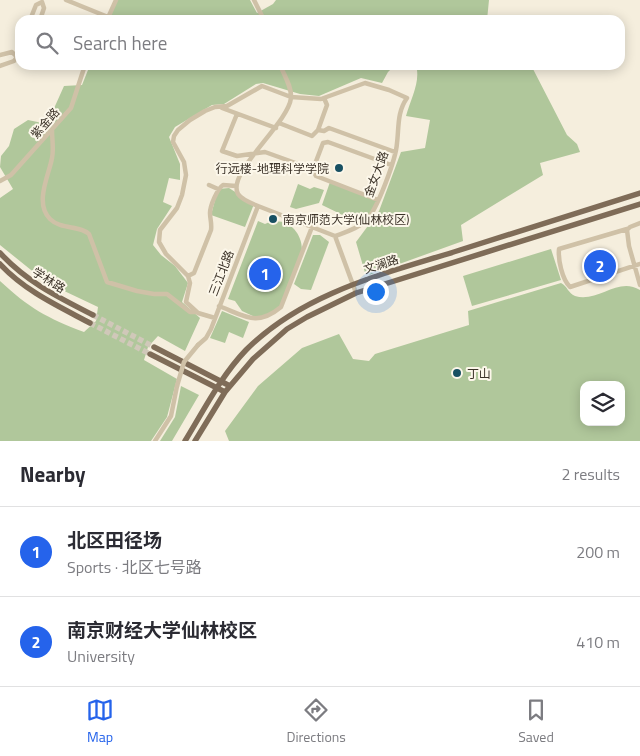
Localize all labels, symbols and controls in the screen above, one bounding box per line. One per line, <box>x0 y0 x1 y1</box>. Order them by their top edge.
search box <box>15 15 625 70</box>
text: Search here <box>73 28 167 57</box>
icon: search <box>33 29 61 57</box>
street label: 紫金路 <box>26 103 64 143</box>
street label: 金女大路 <box>359 148 393 200</box>
place label: 行远楼-地理科学学院 <box>216 159 329 178</box>
marker: 行远楼-地理科学学院 <box>333 162 345 174</box>
place label: 南京师范大学(仙林校区) <box>283 210 409 229</box>
marker: 南京师范大学(仙林校区) <box>267 213 279 225</box>
street label: 三江北路 <box>204 247 238 299</box>
pin: 2 <box>584 247 616 285</box>
street label: 文澜路 <box>361 249 401 279</box>
pin: 1 <box>249 255 281 293</box>
street label: 学林路 <box>29 262 69 298</box>
your location <box>363 279 389 305</box>
place label: 丁山 <box>467 364 491 383</box>
marker: 丁山 <box>451 367 463 379</box>
map controls <box>580 381 625 426</box>
button: layers <box>580 381 625 426</box>
text: Nearby <box>20 458 85 490</box>
text: 2 results <box>561 462 620 486</box>
text: 北区田径场 <box>67 525 162 554</box>
text: 1 <box>32 540 40 564</box>
text: 200 m <box>576 540 620 564</box>
text: Sports · 北区七号路 <box>67 555 202 579</box>
text: 南京财经大学仙林校区 <box>67 615 257 644</box>
text: 2 <box>32 630 40 654</box>
text: 410 m <box>576 630 620 654</box>
text: University <box>67 644 135 668</box>
tab: Map <box>86 696 114 747</box>
tab: Directions <box>286 696 346 747</box>
tab: Saved <box>518 696 554 747</box>

